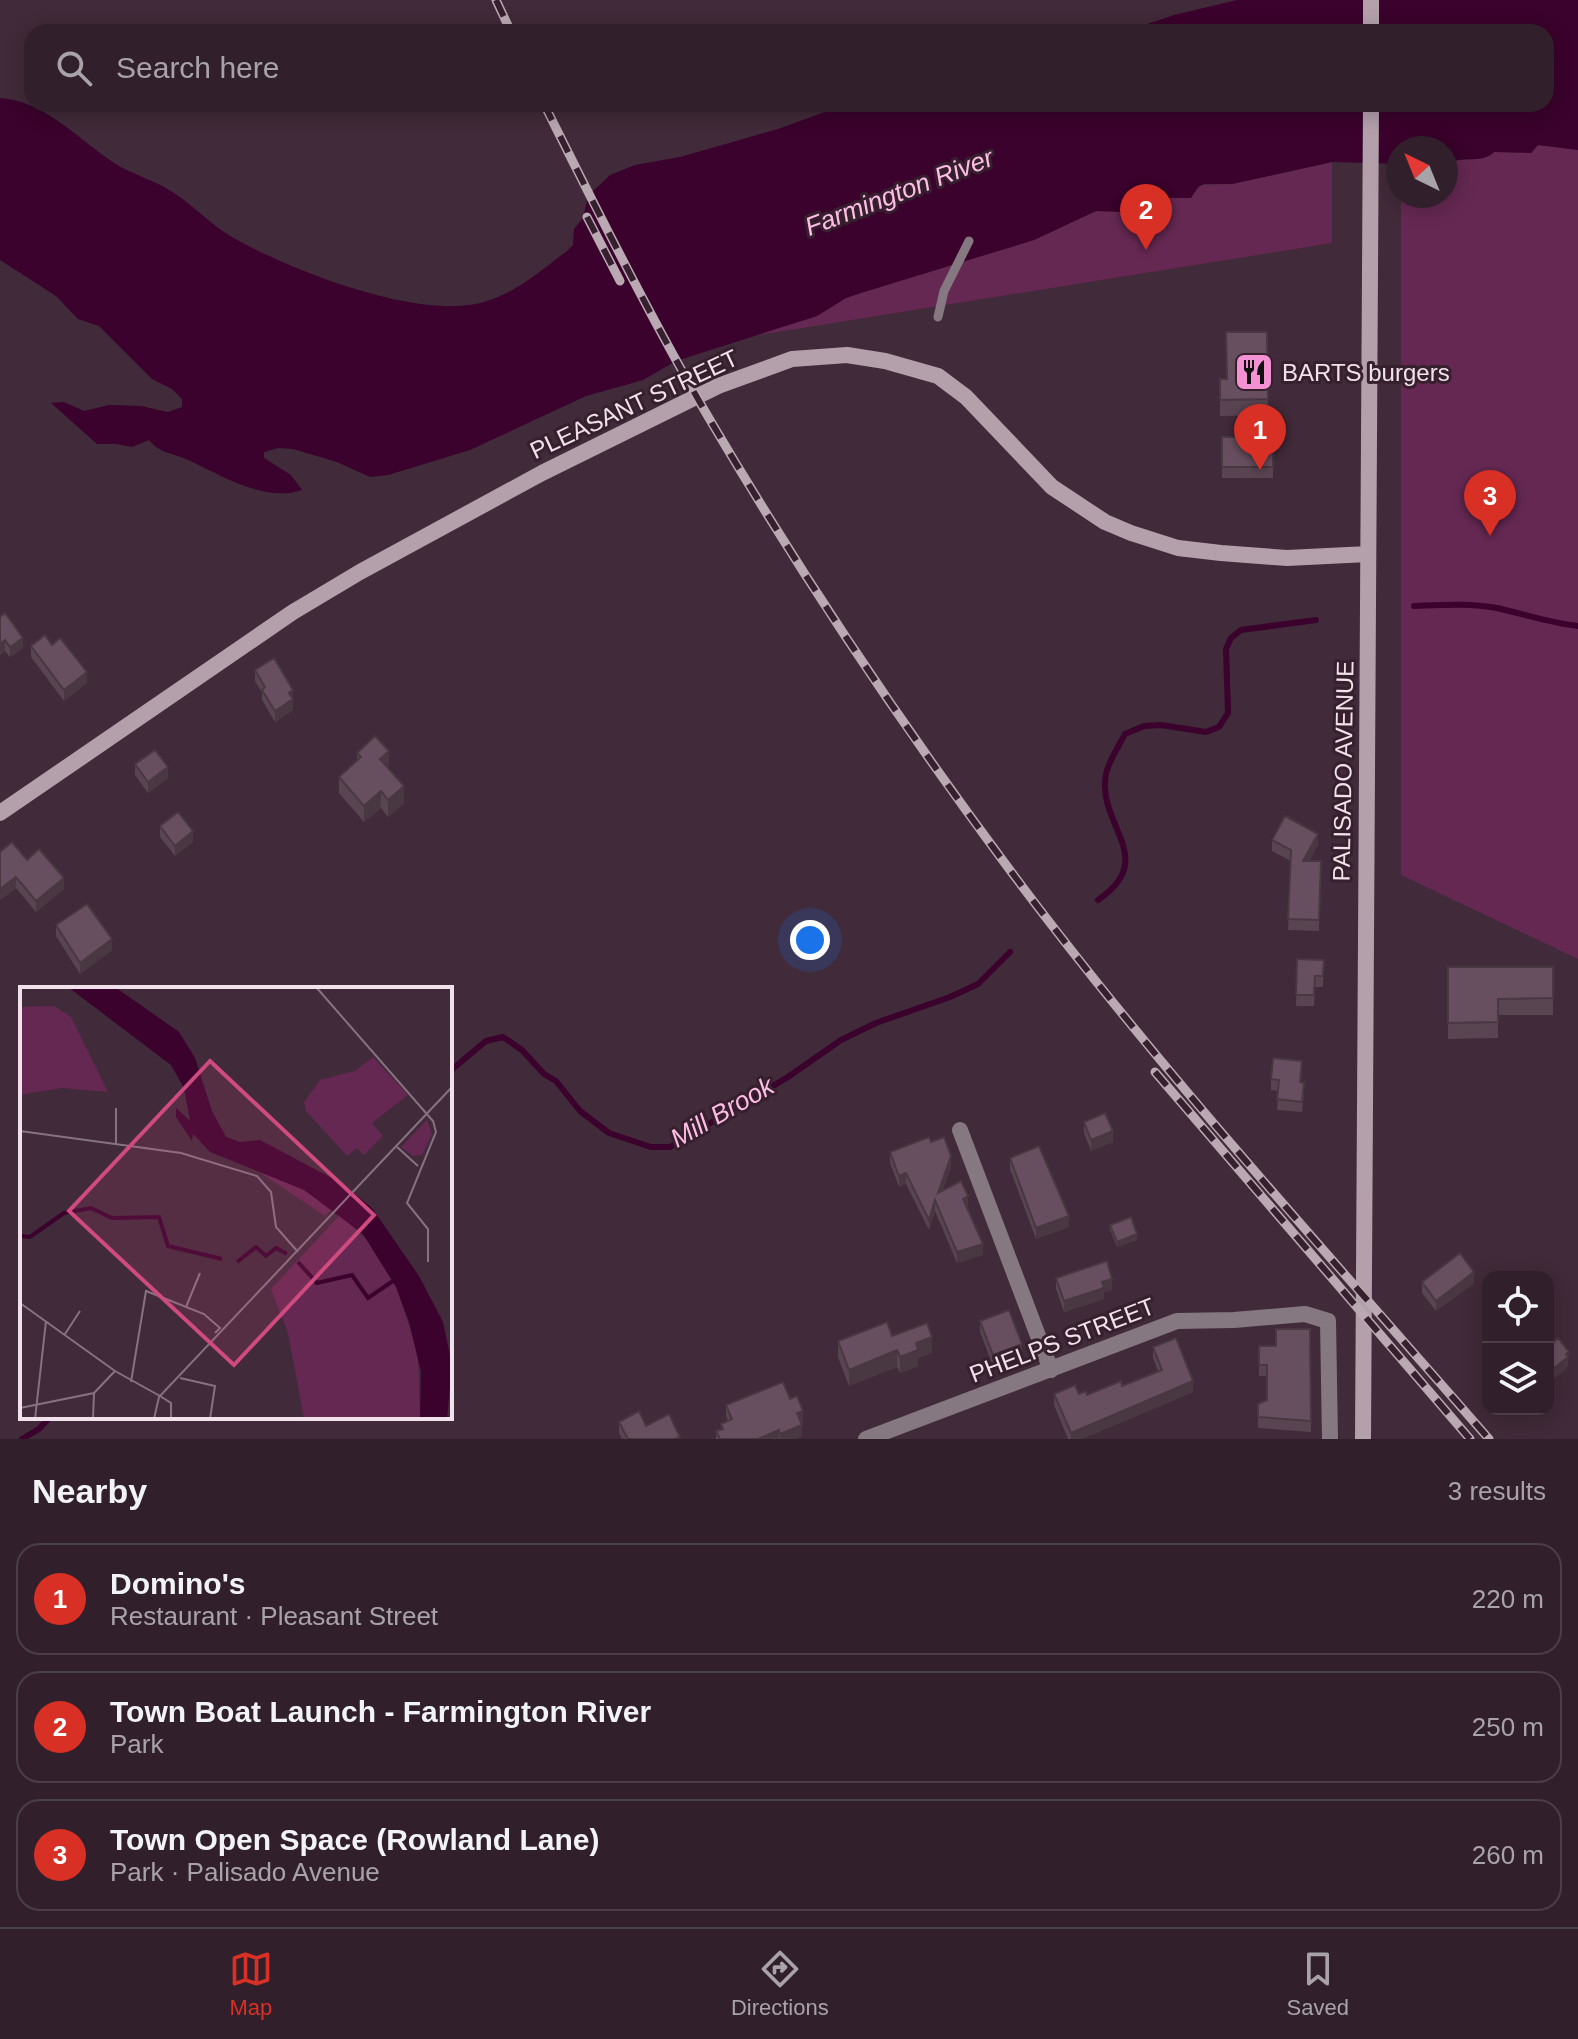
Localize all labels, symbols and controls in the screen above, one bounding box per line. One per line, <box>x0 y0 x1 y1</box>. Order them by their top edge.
search box <box>24 24 1554 112</box>
icon: search <box>52 46 96 90</box>
text: Search here <box>116 51 279 84</box>
north arrow <box>1386 136 1458 208</box>
water label: Farmington River <box>801 142 999 242</box>
pin: 2 <box>1120 184 1172 250</box>
street label: PLEASANT STREET <box>526 344 743 464</box>
restaurant icon: BARTS burgers <box>1233 351 1275 393</box>
place label: BARTS burgers <box>1282 359 1450 386</box>
pin: 1 <box>1234 404 1286 470</box>
pin: 3 <box>1464 470 1516 536</box>
street label: PALISADO AVENUE <box>1328 661 1358 881</box>
your location <box>790 920 830 960</box>
inset map <box>20 987 452 1419</box>
water label: Mill Brook <box>665 1069 781 1154</box>
map controls <box>1482 1271 1554 1415</box>
button: locate <box>1482 1271 1554 1343</box>
street label: PHELPS STREET <box>966 1292 1159 1388</box>
button: layers <box>1482 1343 1554 1415</box>
text: Nearby <box>32 1472 147 1510</box>
text: 3 results <box>1448 1476 1546 1506</box>
text: Domino's <box>110 1567 245 1600</box>
text: 1 <box>53 1584 67 1614</box>
text: 220 m <box>1472 1584 1544 1614</box>
text: Restaurant · Pleasant Street <box>110 1601 438 1631</box>
text: Town Boat Launch - Farmington River <box>110 1695 651 1728</box>
text: 2 <box>53 1712 67 1742</box>
text: 250 m <box>1472 1712 1544 1742</box>
text: Park <box>110 1729 163 1759</box>
text: Town Open Space (Rowland Lane) <box>110 1823 599 1856</box>
text: 3 <box>53 1840 67 1870</box>
text: 260 m <box>1472 1840 1544 1870</box>
text: Park · Palisado Avenue <box>110 1857 380 1887</box>
tab: Map <box>229 1947 273 2021</box>
tab: Directions <box>731 1947 829 2021</box>
tab: Saved <box>1287 1947 1349 2021</box>

